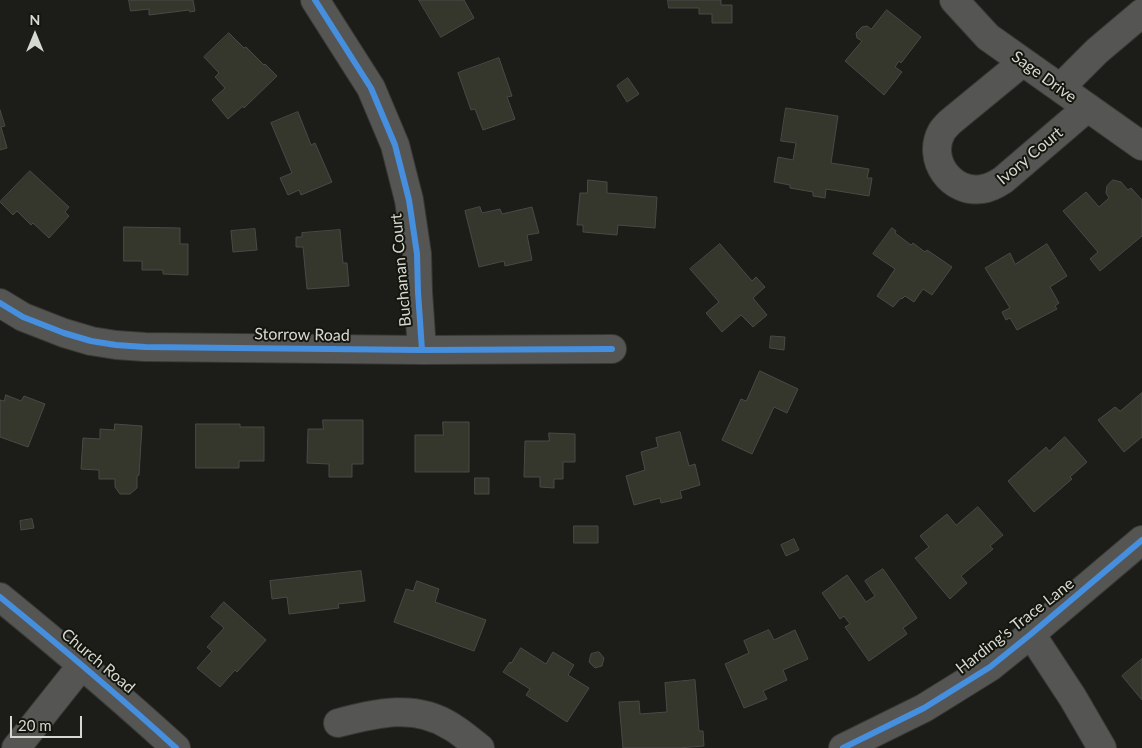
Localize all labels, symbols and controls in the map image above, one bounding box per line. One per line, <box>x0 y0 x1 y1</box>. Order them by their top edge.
north arrow <box>10 10 60 60</box>
text: N <box>30 11 40 28</box>
street label: Sage Drive <box>1008 47 1080 107</box>
street label: Ivory Court <box>993 123 1067 189</box>
street label: Buchanan Court <box>386 213 416 327</box>
street label: Storrow Road <box>254 325 350 345</box>
street label: Harding's Trace Lane <box>952 574 1078 678</box>
street label: Church Road <box>57 625 139 697</box>
scale bar <box>12 706 85 738</box>
text: 20 m <box>18 716 52 734</box>

